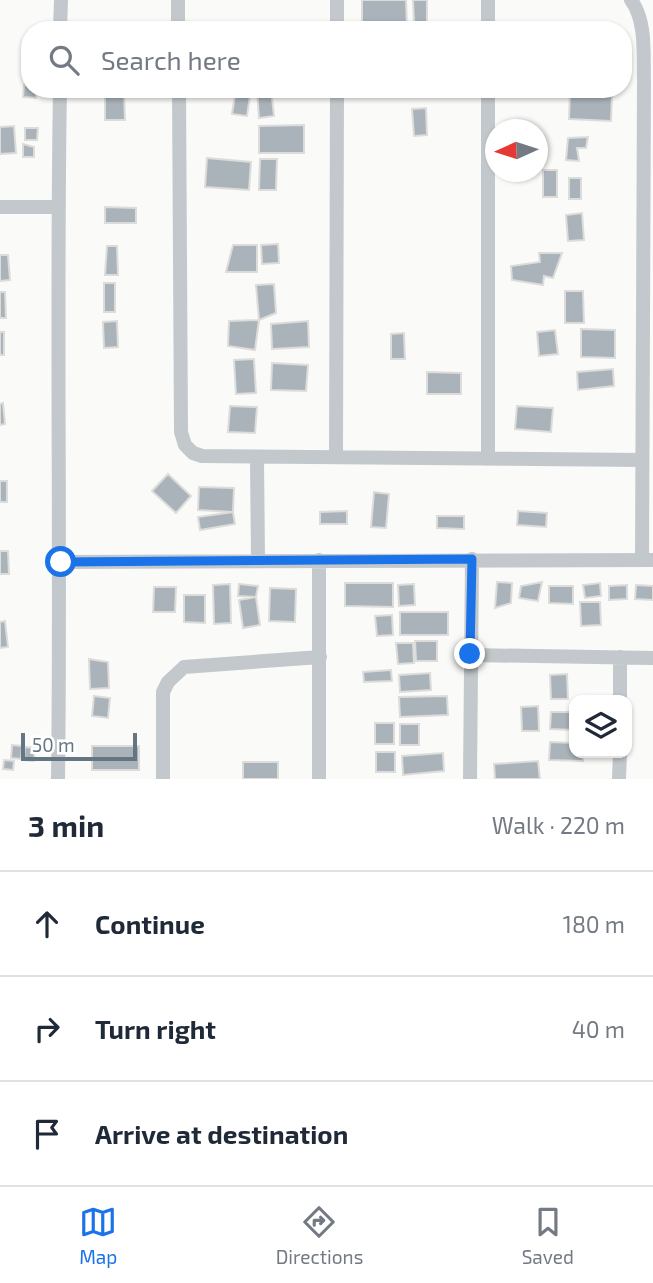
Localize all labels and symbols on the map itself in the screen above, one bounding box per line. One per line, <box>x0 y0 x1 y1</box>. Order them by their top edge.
north arrow <box>485 119 548 182</box>
route start <box>45 546 76 577</box>
route end <box>454 638 485 669</box>
scale bar <box>21 730 136 762</box>

